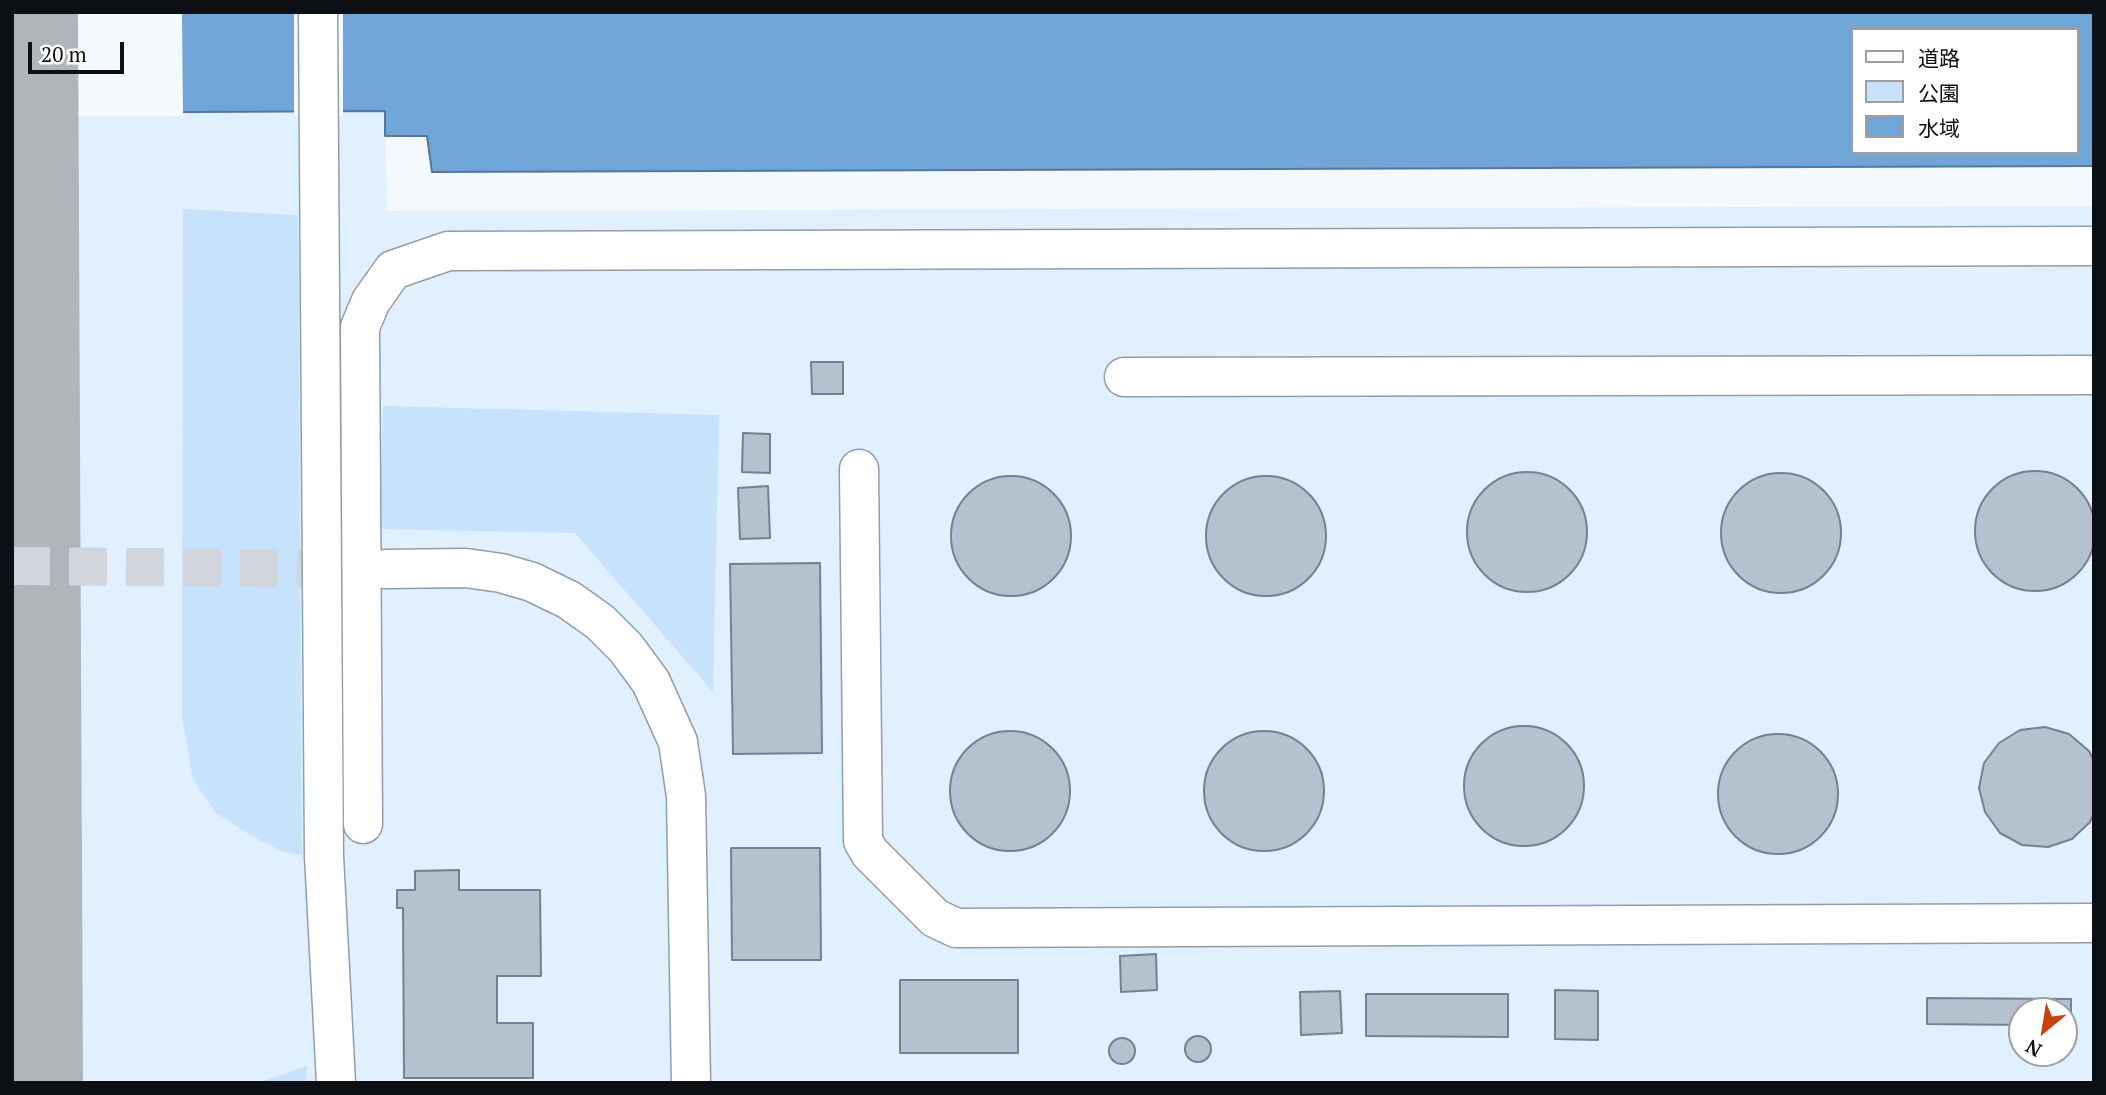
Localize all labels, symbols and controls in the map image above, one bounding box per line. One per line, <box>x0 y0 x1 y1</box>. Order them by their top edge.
scale bar <box>32 28 128 72</box>
legend <box>1850 28 2078 154</box>
text: 20 m <box>41 40 87 68</box>
text: 道路 <box>1918 44 1960 72</box>
text: 公園 <box>1918 79 1960 107</box>
text: 水域 <box>1918 114 1960 142</box>
north arrow <box>2008 997 2078 1067</box>
text: N <box>2021 1034 2046 1063</box>

